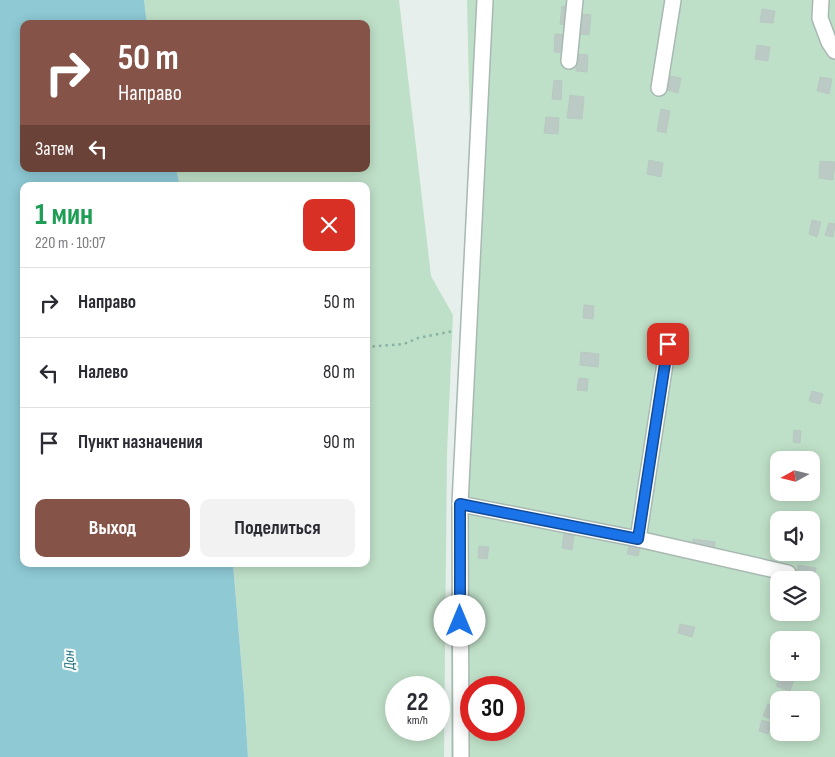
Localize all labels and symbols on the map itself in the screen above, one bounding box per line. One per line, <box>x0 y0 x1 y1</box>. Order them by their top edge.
pin <box>647 323 689 365</box>
north arrow <box>770 451 820 501</box>
position arrow <box>433 594 485 646</box>
water label: Дон <box>60 649 79 671</box>
speed limit sign: 30 <box>460 676 525 741</box>

